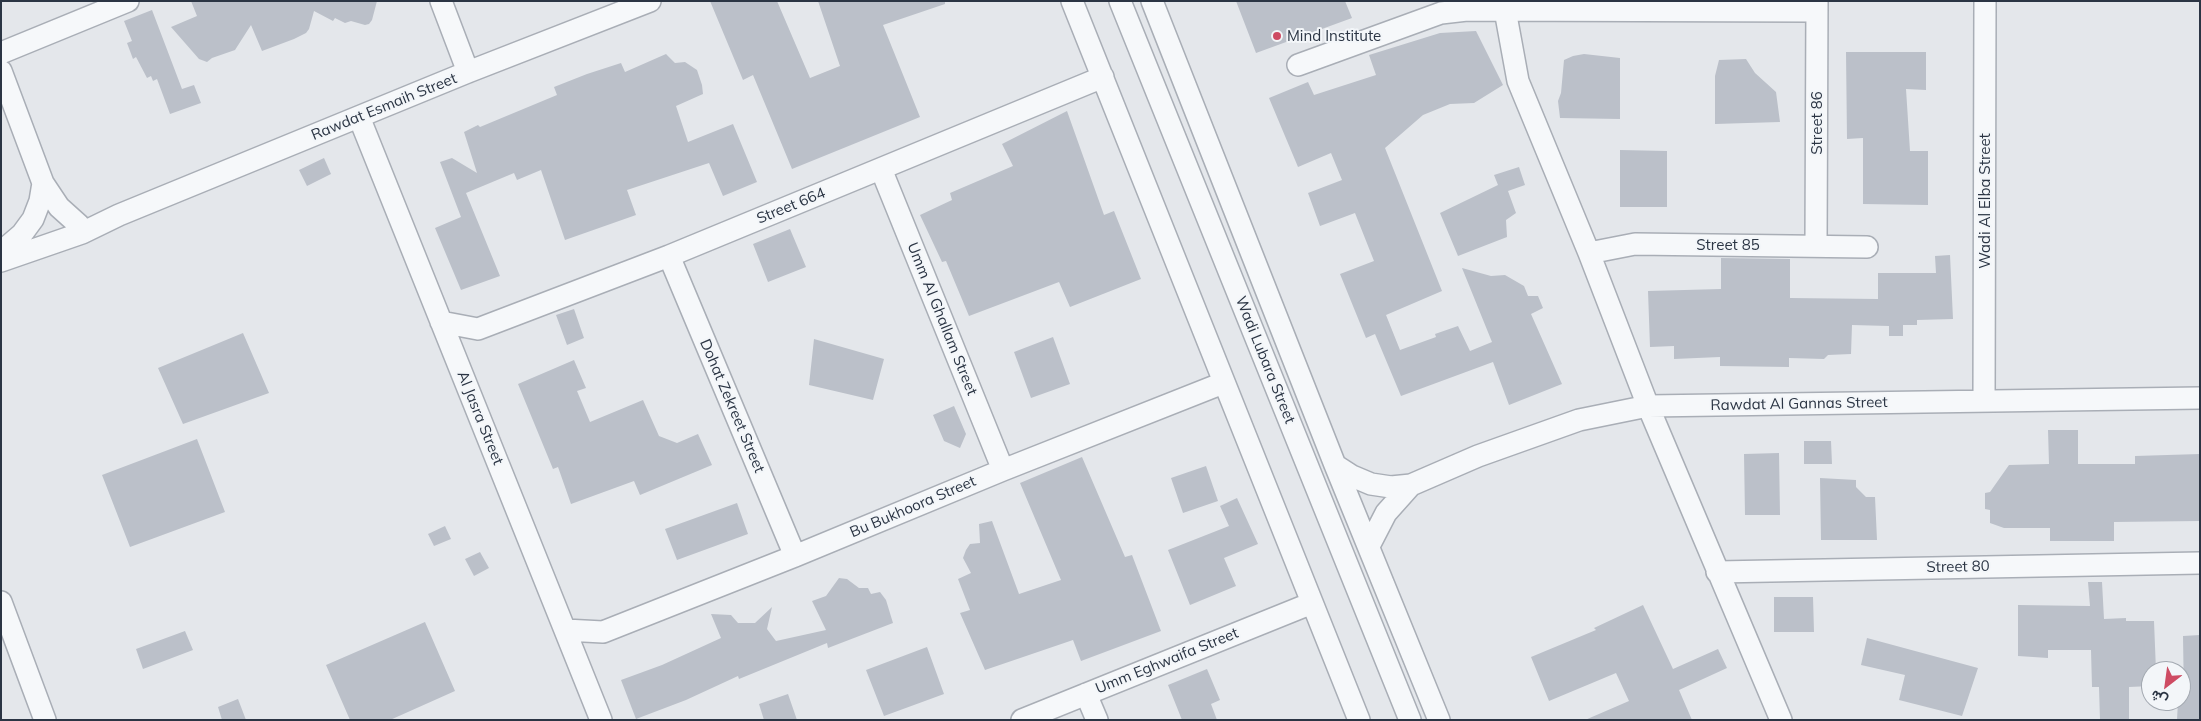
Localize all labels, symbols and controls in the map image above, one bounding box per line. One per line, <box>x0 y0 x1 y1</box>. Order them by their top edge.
place label: Mind Institute <box>1287 27 1381 45</box>
marker: Mind Institute <box>1271 30 1283 42</box>
street label: Rawdat Esmaih Street <box>309 70 459 144</box>
street label: Street 86 <box>1808 91 1826 155</box>
street label: Wadi Al Elba Street <box>1976 133 1994 269</box>
street label: Street 664 <box>754 184 828 228</box>
street label: Street 85 <box>1696 236 1760 254</box>
street label: Umm Al Ghallam Street <box>903 240 981 398</box>
street label: Wadi Lubara Street <box>1231 294 1299 426</box>
street label: Dohat Zekreet Street <box>696 336 768 476</box>
street label: Al Jasra Street <box>453 368 507 468</box>
street label: Rawdat Al Gannas Street <box>1710 393 1888 415</box>
street label: Bu Bukhoora Street <box>847 472 979 542</box>
street label: Street 80 <box>1926 557 1990 577</box>
street label: Umm Eghwaifa Street <box>1093 624 1241 698</box>
north arrow <box>2141 661 2191 711</box>
text: ش <box>2147 686 2171 710</box>

